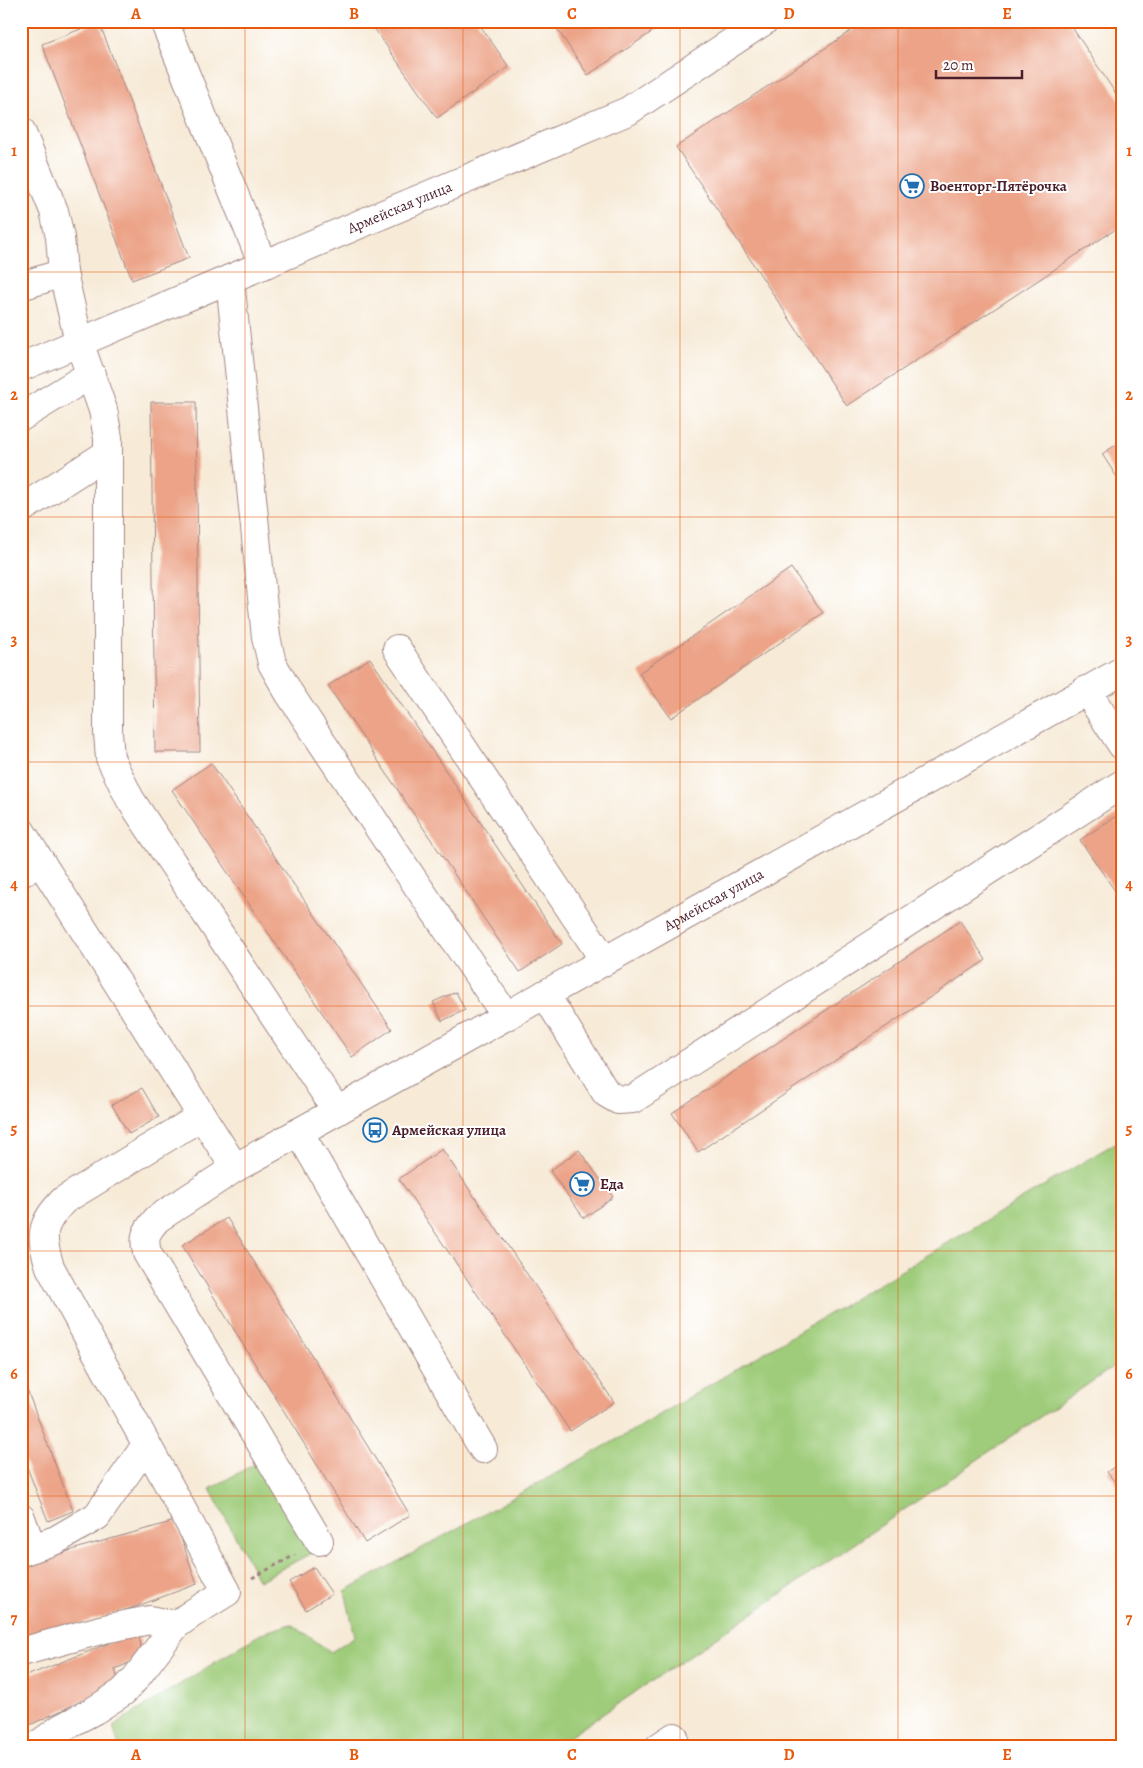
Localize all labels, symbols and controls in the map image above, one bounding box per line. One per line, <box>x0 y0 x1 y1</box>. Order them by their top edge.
text: A <box>130 3 142 25</box>
text: B <box>349 3 359 25</box>
text: C <box>567 3 577 25</box>
text: D <box>783 3 795 25</box>
text: E <box>1002 3 1012 25</box>
scale bar <box>936 48 1022 80</box>
text: 20 m <box>943 55 974 75</box>
text: 1 <box>11 140 17 162</box>
text: 1 <box>1126 140 1132 162</box>
supermarket icon: Военторг-Пятёрочка <box>899 173 925 199</box>
street label: Армейская улица <box>344 176 455 239</box>
place label: Военторг-Пятёрочка <box>930 176 1068 196</box>
text: 2 <box>10 384 18 406</box>
text: 2 <box>1125 384 1133 406</box>
text: 3 <box>11 629 18 651</box>
text: 3 <box>1126 629 1133 651</box>
street label: Армейская улица <box>659 864 767 936</box>
text: 4 <box>10 874 18 896</box>
text: 4 <box>1125 874 1133 896</box>
bus stop icon: Армейская улица <box>362 1117 388 1143</box>
text: 5 <box>11 1118 18 1140</box>
text: 5 <box>1126 1118 1133 1140</box>
place label: Армейская улица <box>391 1120 507 1140</box>
supermarket icon: Еда <box>569 1171 595 1197</box>
place label: Еда <box>600 1174 625 1194</box>
text: 6 <box>10 1363 18 1385</box>
text: 6 <box>1125 1363 1133 1385</box>
text: 7 <box>11 1608 18 1630</box>
text: 7 <box>1126 1608 1133 1630</box>
text: A <box>130 1744 142 1766</box>
text: B <box>349 1744 359 1766</box>
text: C <box>567 1744 577 1766</box>
text: D <box>783 1744 795 1766</box>
text: E <box>1002 1744 1012 1766</box>

